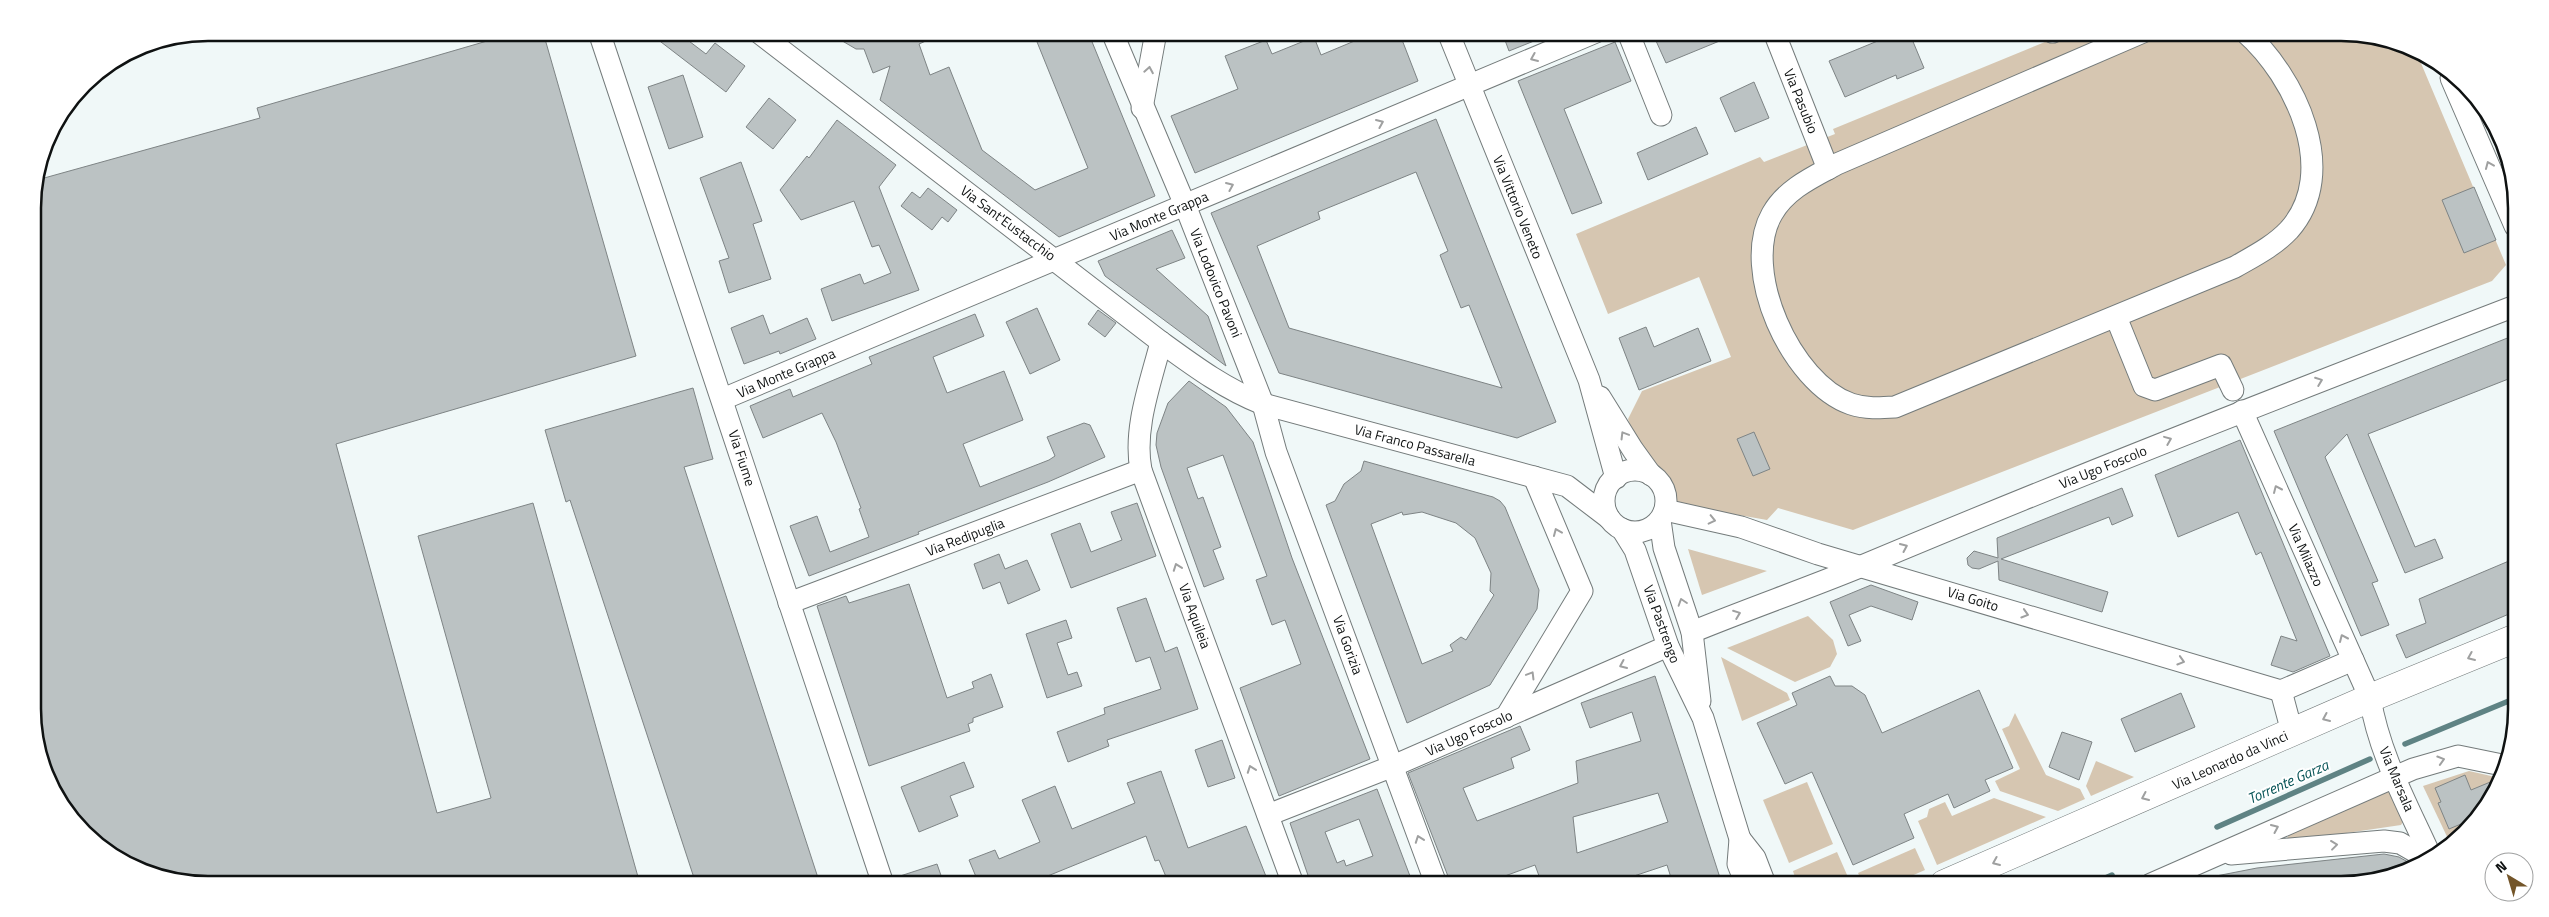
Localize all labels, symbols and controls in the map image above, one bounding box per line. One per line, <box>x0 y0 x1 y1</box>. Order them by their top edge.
one-way arrow <box>1531 52 1539 62</box>
street label: Via Pasubio <box>1779 65 1824 136</box>
one-way arrow <box>1144 66 1154 75</box>
one-way arrow <box>1375 119 1384 130</box>
street label: Via Vittorio Veneto <box>1488 152 1549 262</box>
one-way arrow <box>2484 161 2495 170</box>
street label: Via Sant'Eustacchio <box>956 180 1060 266</box>
one-way arrow <box>1225 182 1234 193</box>
street label: Via Monte Grappa <box>1106 185 1211 246</box>
street label: Via Lodovico Pavoni <box>1185 225 1248 341</box>
street label: Via Monte Grappa <box>733 342 838 403</box>
one-way arrow <box>2315 377 2323 387</box>
street label: Via Franco Passarella <box>1352 418 1478 471</box>
street label: Via Fiume <box>724 427 761 489</box>
one-way arrow <box>1620 432 1630 441</box>
one-way arrow <box>2163 436 2172 447</box>
street label: Via Ugo Foscolo <box>2056 439 2150 494</box>
one-way arrow <box>2273 485 2284 494</box>
street label: Via Redipuglia <box>922 512 1007 561</box>
one-way arrow <box>1708 514 1717 525</box>
street label: Via Milazzo <box>2283 520 2330 589</box>
one-way arrow <box>1552 528 1563 537</box>
one-way arrow <box>1899 543 1908 554</box>
one-way arrow <box>1173 563 1183 572</box>
street label: Via Aquileia <box>1174 580 1217 651</box>
street label: Via Goito <box>1945 581 2001 616</box>
street label: Via Pastrengo <box>1639 582 1686 666</box>
one-way arrow <box>1677 598 1687 607</box>
one-way arrow <box>2021 609 2029 619</box>
one-way arrow <box>1732 610 1741 620</box>
street label: Via Gorizia <box>1328 612 1369 677</box>
one-way arrow <box>2339 634 2350 643</box>
one-way arrow <box>2467 650 2476 661</box>
one-way arrow <box>2176 656 2185 666</box>
one-way arrow <box>1619 659 1628 670</box>
one-way arrow <box>1525 671 1535 680</box>
street label: Via Ugo Foscolo <box>1422 704 1515 761</box>
one-way arrow <box>2322 711 2331 722</box>
street label: Via Leonardo da Vinci <box>2168 725 2291 795</box>
street label: Via Marsala <box>2374 743 2421 815</box>
water label: Torrente Garza <box>2244 753 2333 810</box>
one-way arrow <box>2436 756 2444 766</box>
one-way arrow <box>1247 765 1257 774</box>
one-way arrow <box>2141 791 2150 802</box>
one-way arrow <box>2270 824 2279 835</box>
one-way arrow <box>1415 835 1425 843</box>
one-way arrow <box>2330 840 2338 851</box>
north arrow <box>2484 852 2534 902</box>
one-way arrow <box>1992 855 2001 866</box>
text: N <box>2490 855 2511 878</box>

